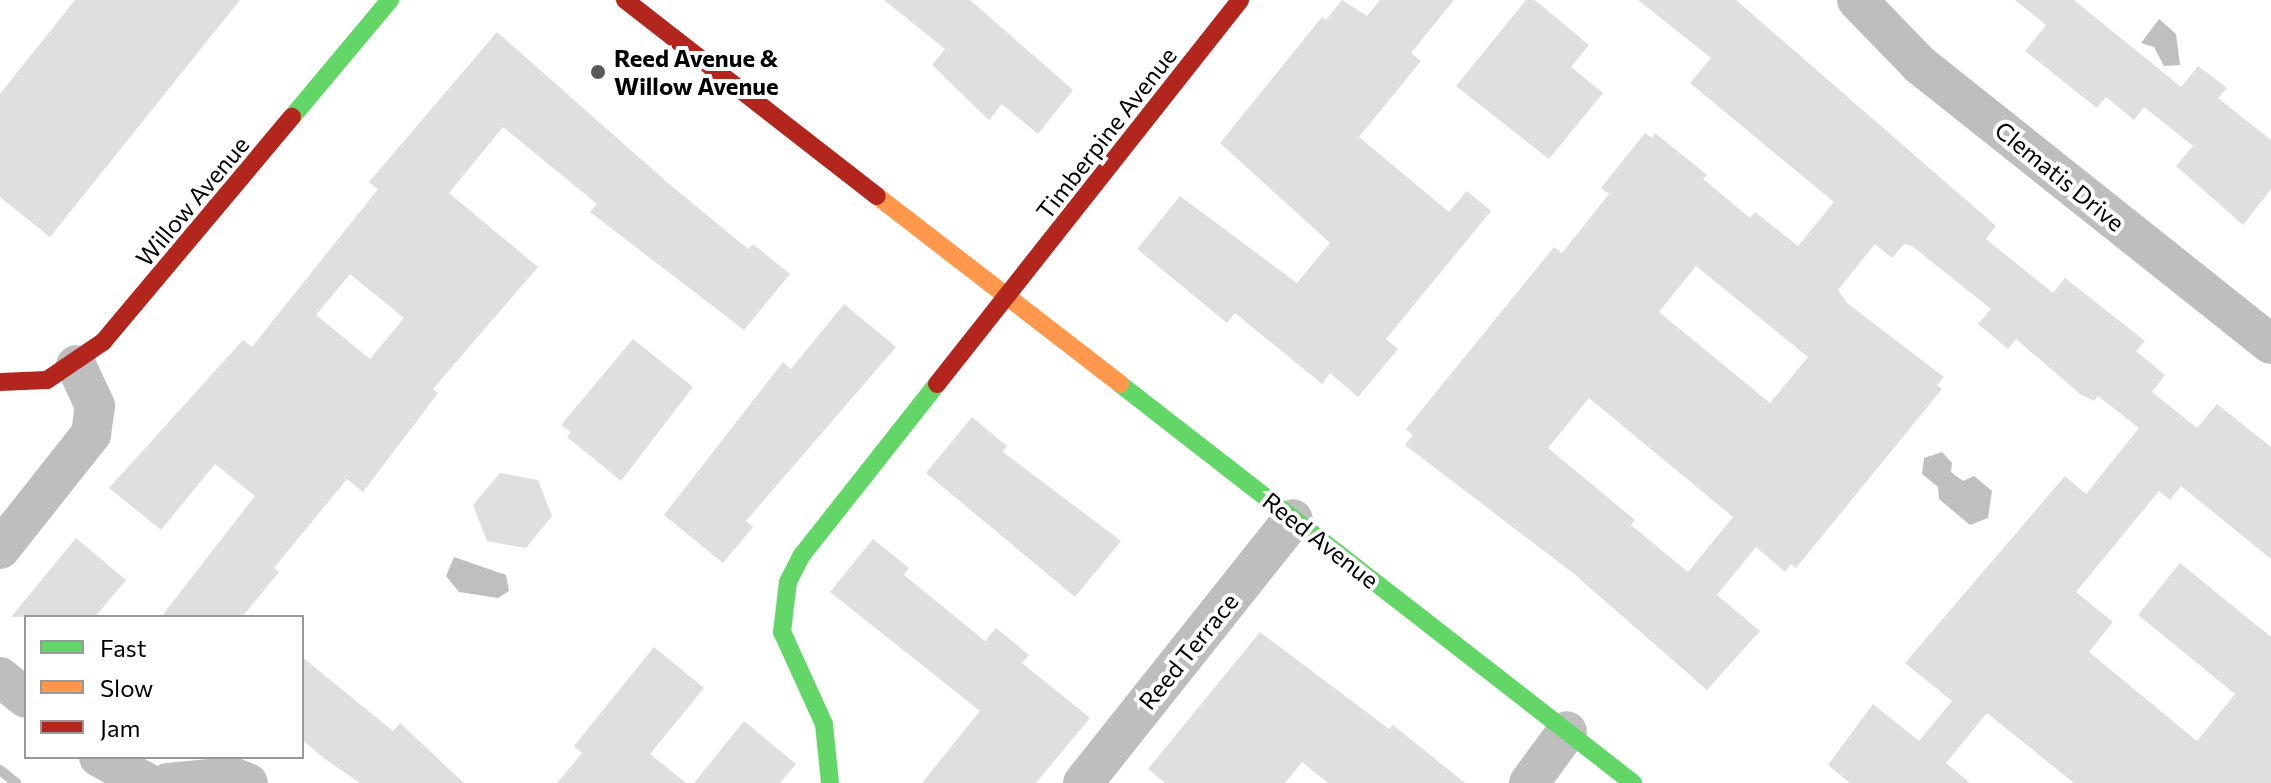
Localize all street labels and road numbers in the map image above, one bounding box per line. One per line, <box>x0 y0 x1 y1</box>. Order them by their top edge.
street label: Timberpine Avenue <box>1030 41 1182 225</box>
street label: Clematis Drive <box>1989 115 2131 237</box>
street label: Willow Avenue <box>129 130 255 272</box>
street label: Reed Avenue <box>1257 486 1385 594</box>
street label: Reed Terrace <box>1132 587 1244 715</box>

